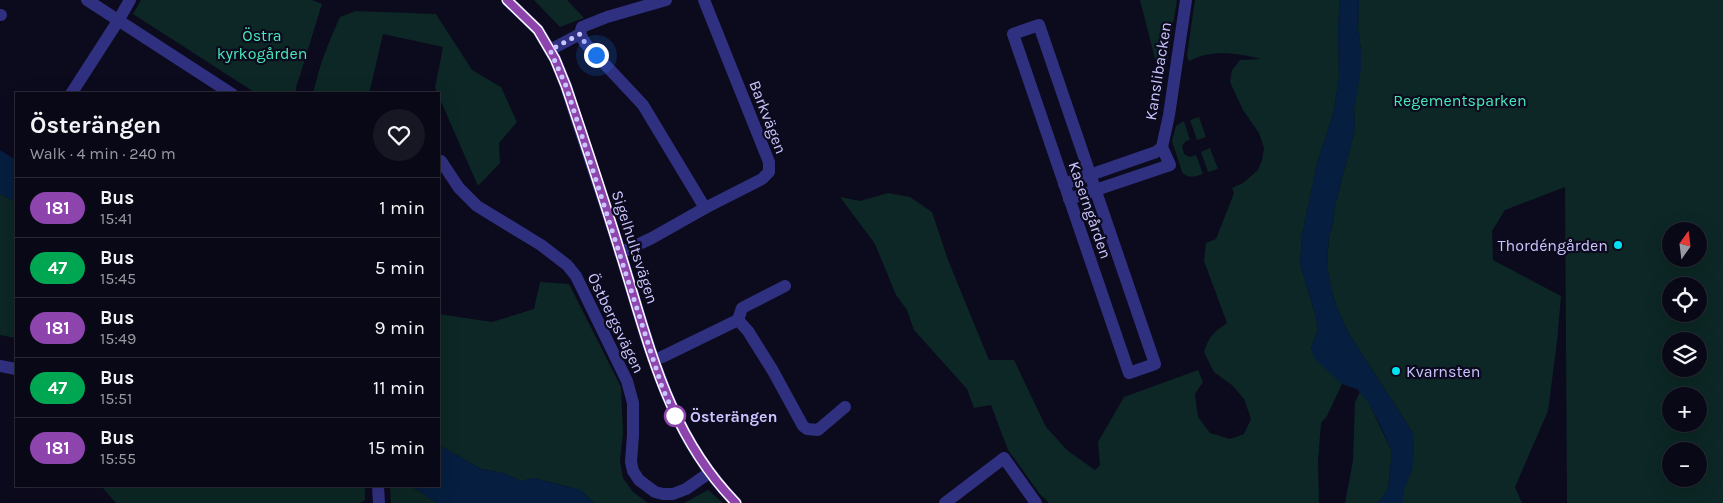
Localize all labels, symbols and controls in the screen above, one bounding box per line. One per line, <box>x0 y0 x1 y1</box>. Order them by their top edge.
street label: Kanslibacken <box>1141 20 1175 122</box>
park label: Östra kyrkogården <box>217 26 307 63</box>
your location <box>584 43 609 68</box>
street label: Barkvägen <box>745 78 791 156</box>
park label: Regementsparken <box>1393 91 1527 110</box>
button: heart <box>373 109 425 161</box>
text: Österängen <box>30 111 161 139</box>
text: Walk · 4 min · 240 m <box>30 144 176 163</box>
street label: Kaserngården <box>1064 159 1116 261</box>
text: Bus <box>100 187 134 209</box>
street label: Sigelhultsvägen <box>608 188 662 306</box>
text: 181 <box>45 197 70 219</box>
text: 1 min <box>379 197 425 219</box>
text: 15:41 <box>100 209 132 228</box>
north arrow <box>1662 222 1708 268</box>
map controls <box>1662 222 1707 487</box>
place label: Thordéngården <box>1497 236 1608 255</box>
marker: Thordéngården <box>1612 239 1624 251</box>
text: Bus <box>100 247 134 269</box>
text: 47 <box>48 257 67 279</box>
text: 5 min <box>375 257 425 279</box>
text: 15:45 <box>100 269 136 288</box>
street label: Östbergsvägen <box>584 270 648 376</box>
button: locate <box>1662 277 1707 322</box>
text: Bus <box>100 307 134 329</box>
text: 181 <box>45 317 70 339</box>
text: 9 min <box>375 317 425 339</box>
text: 15:49 <box>100 329 136 348</box>
button: layers <box>1662 332 1707 377</box>
place label: Kvarnsten <box>1406 362 1480 381</box>
marker: Kvarnsten <box>1390 365 1402 377</box>
text: Bus <box>100 367 134 389</box>
text: 47 <box>48 377 67 399</box>
text: 11 min <box>373 377 425 399</box>
button: + <box>1662 387 1707 432</box>
text: 15:51 <box>100 389 132 408</box>
marker: Österängen <box>664 405 686 427</box>
place label: Österängen <box>690 407 778 426</box>
text: Bus <box>100 427 134 449</box>
text: 181 <box>45 437 70 459</box>
text: 15 min <box>369 437 425 459</box>
button: − <box>1662 442 1707 487</box>
text: 15:55 <box>100 449 136 468</box>

